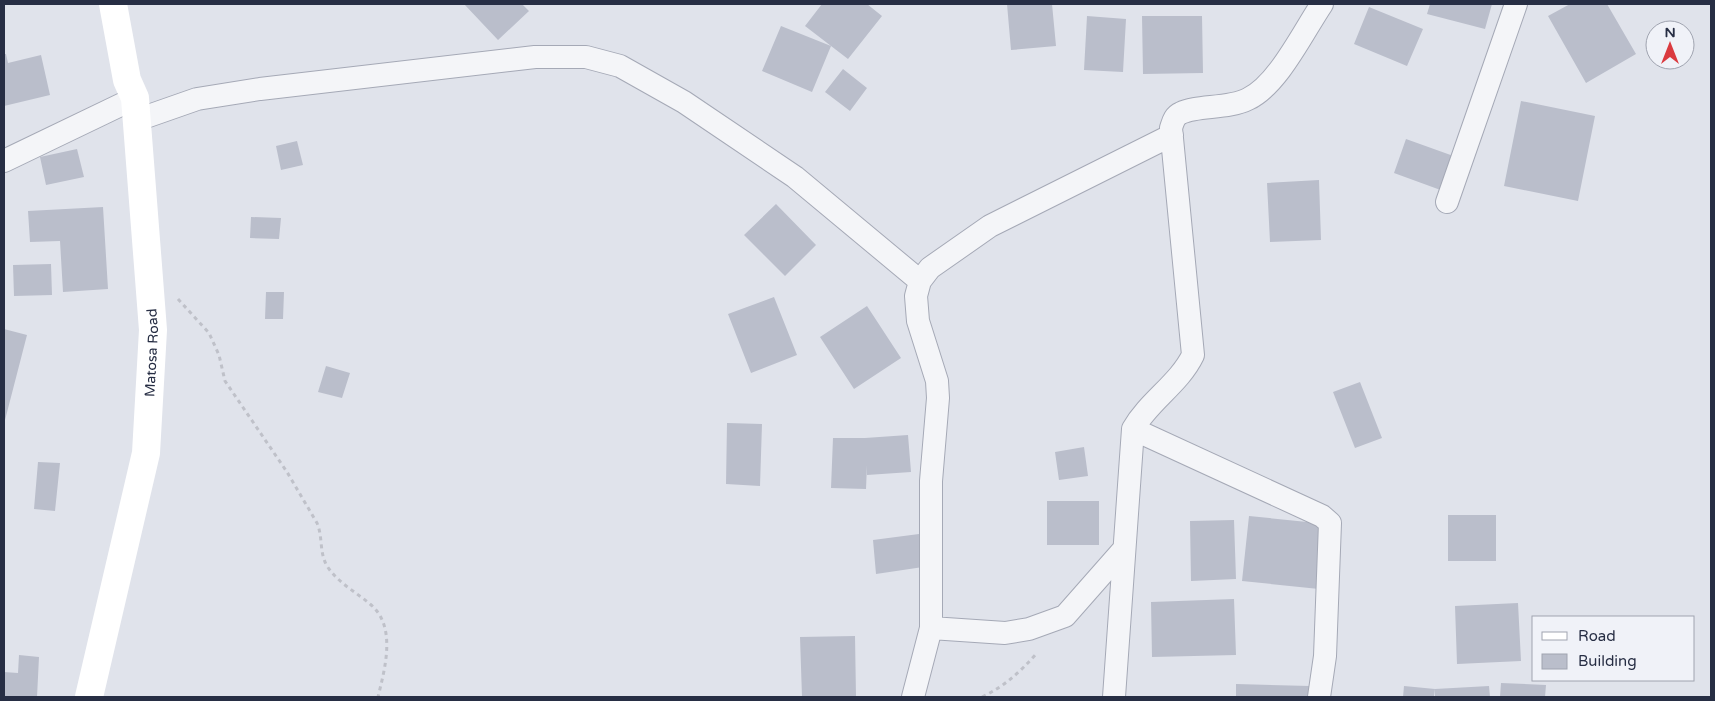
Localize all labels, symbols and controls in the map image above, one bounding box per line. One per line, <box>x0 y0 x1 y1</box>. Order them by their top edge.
north arrow <box>1645 20 1695 70</box>
text: N <box>1664 24 1676 41</box>
street label: Matosa Road <box>141 308 162 397</box>
legend <box>1532 616 1695 681</box>
text: Road <box>1578 627 1616 645</box>
text: Building <box>1578 652 1637 670</box>

